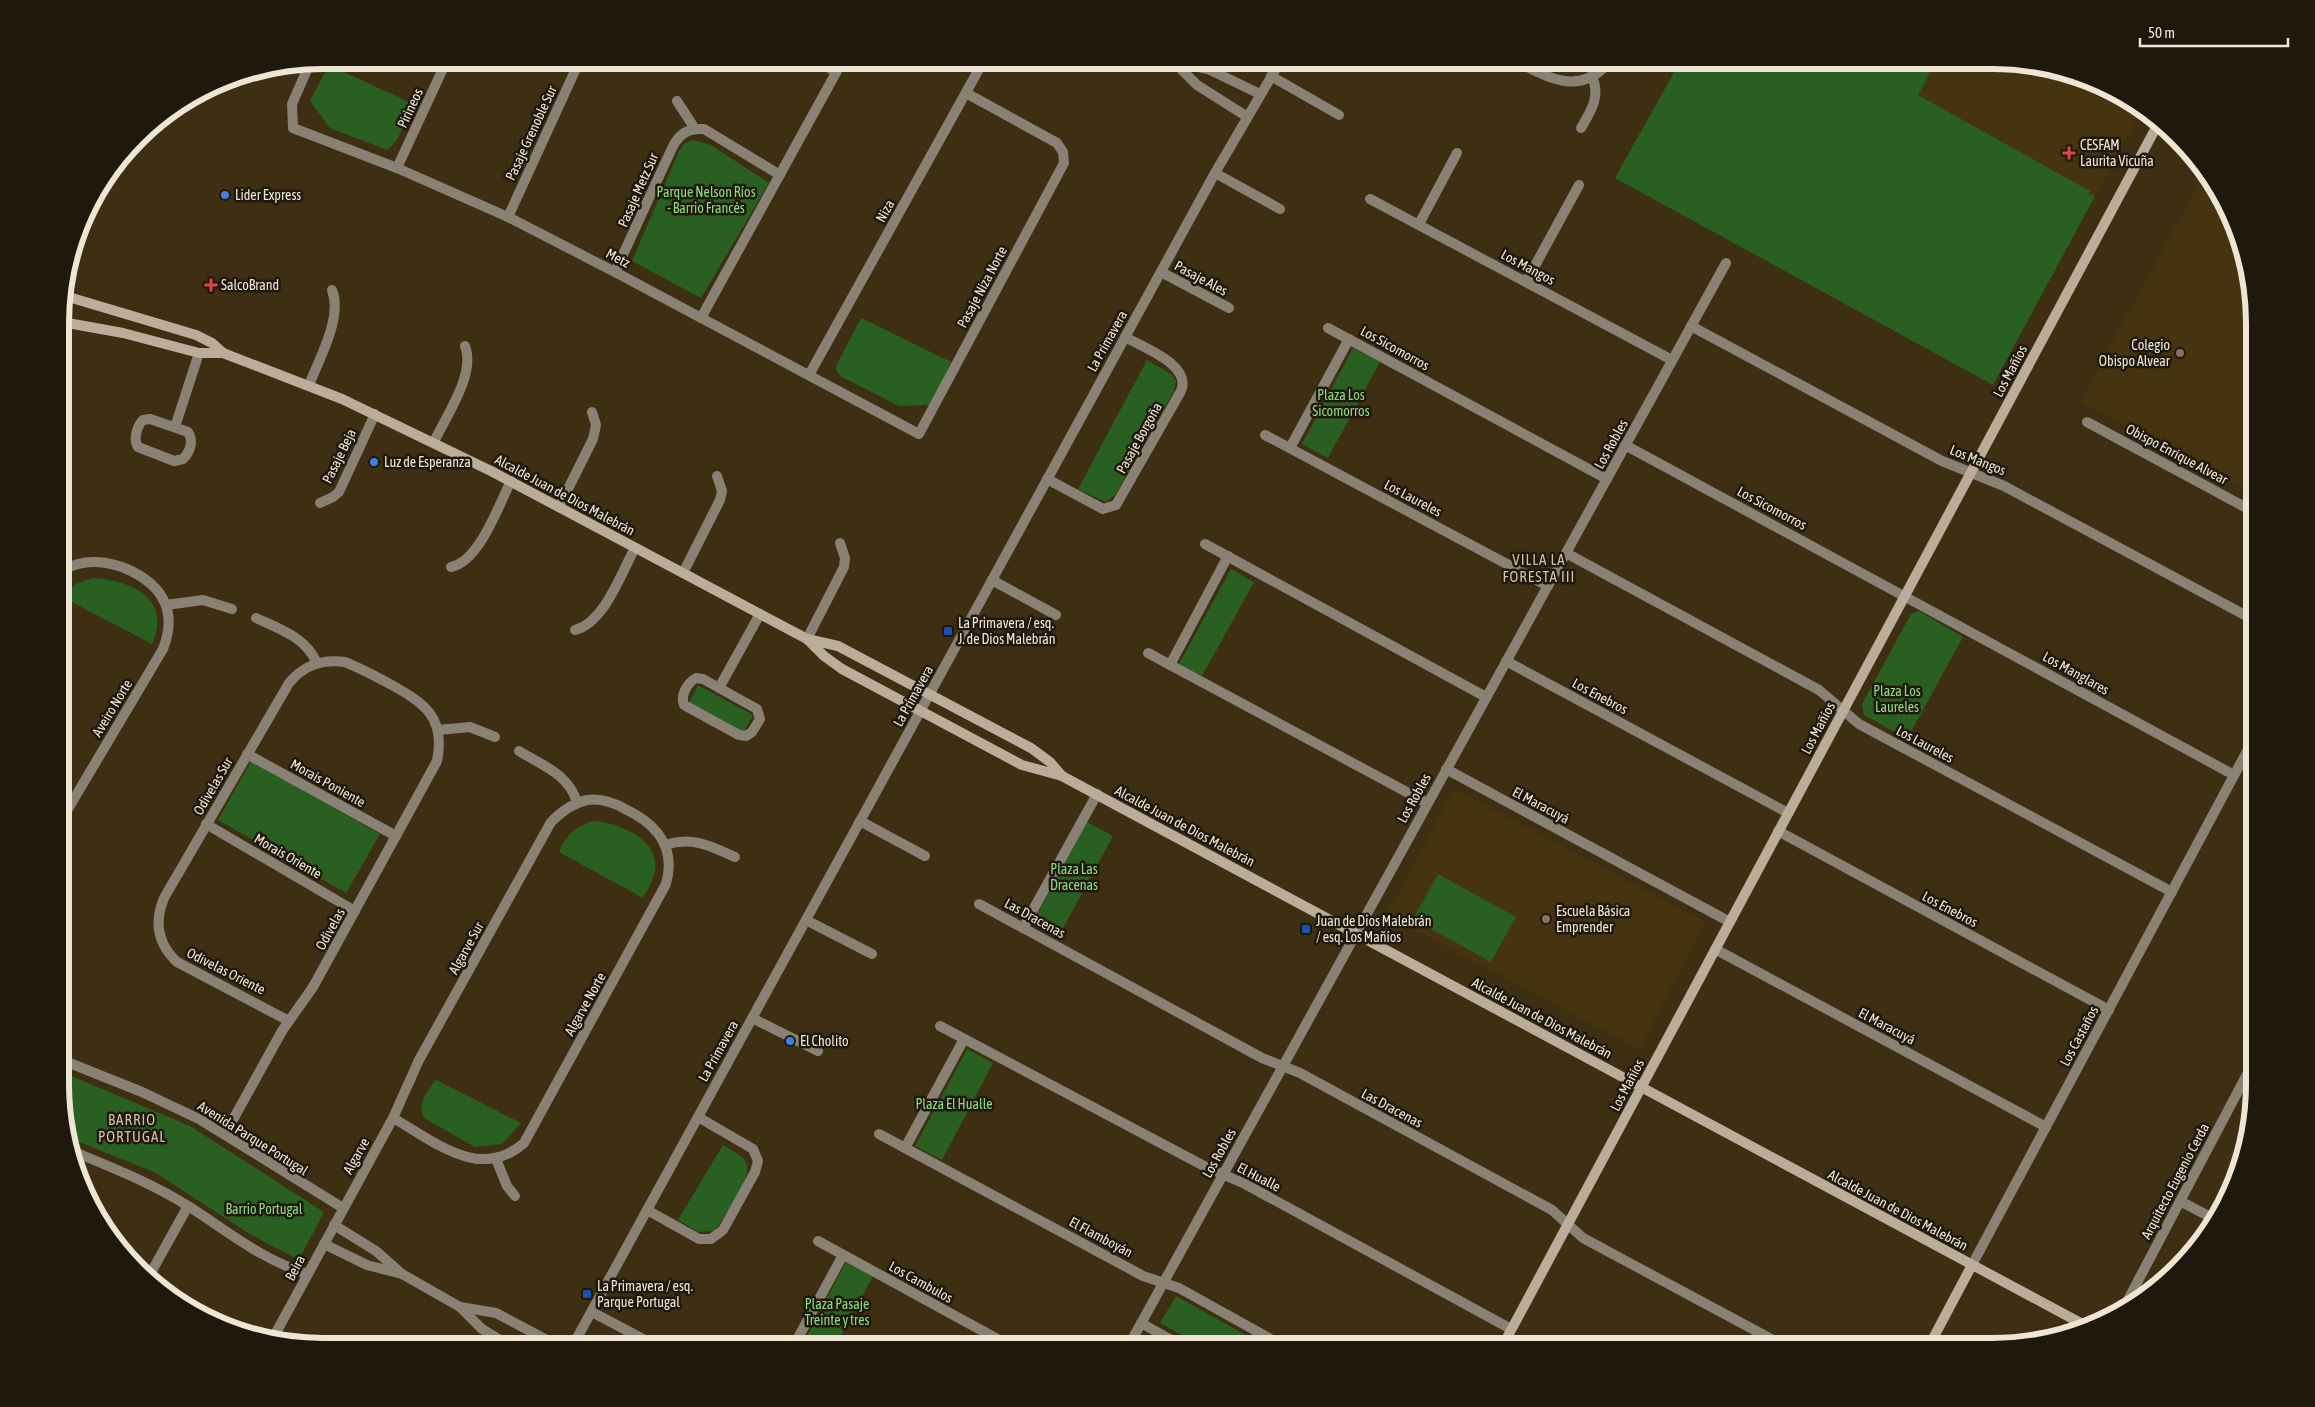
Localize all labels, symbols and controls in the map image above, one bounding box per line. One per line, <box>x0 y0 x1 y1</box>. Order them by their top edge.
scale bar <box>2140 15 2288 47</box>
text: 50 m <box>2148 24 2175 41</box>
street label: Pasaje Grenoble Sur <box>502 82 560 183</box>
street label: Pirineos <box>394 86 426 130</box>
place label: CESFAM Laurita Vicuña <box>2080 137 2154 169</box>
marker: CESFAM Laurita Vicuña <box>2062 146 2076 160</box>
street label: Pasaje Metz Sur <box>615 150 662 230</box>
park label: Parque Nelson Ríos - Barrio Francés <box>656 184 756 216</box>
place label: Lider Express <box>235 187 301 203</box>
marker: Lider Express <box>219 189 231 201</box>
street label: Niza <box>872 197 898 225</box>
street label: Pasaje Niza Norte <box>954 243 1010 331</box>
street label: Metz <box>603 245 633 271</box>
street label: Los Mangos <box>1498 246 1558 288</box>
street label: Pasaje Ales <box>1172 257 1230 299</box>
place label: SalcoBrand <box>221 277 279 293</box>
marker: SalcoBrand <box>205 279 217 291</box>
street label: La Primavera <box>1084 308 1130 374</box>
street label: Los Sicomorros <box>1358 323 1432 373</box>
place label: Colegio Obispo Alvear <box>2099 337 2171 369</box>
street label: Los Mañíos <box>1990 342 2030 400</box>
marker: Colegio Obispo Alvear <box>2174 347 2186 359</box>
park label: Plaza Los Sicomorros <box>1312 387 1370 419</box>
street label: Pasaje Borgoña <box>1113 400 1165 476</box>
street label: Los Robles <box>1591 416 1631 471</box>
street label: Obispo Enrique Alvear <box>2123 420 2231 488</box>
street label: Pasaje Beja <box>319 426 359 486</box>
street label: Los Mangos <box>1948 442 2008 478</box>
street label: Alcalde Juan de Dios Malebrán <box>492 451 638 539</box>
place label: Luz de Esperanza <box>384 454 471 470</box>
marker: Luz de Esperanza <box>368 456 380 468</box>
street label: Los Laureles <box>1381 476 1445 520</box>
street label: Los Sicomorros <box>1735 483 1809 533</box>
district label: VILLA LA FORESTA III <box>1503 551 1575 585</box>
place label: La Primavera / esq. J. de Dios Malebrán <box>958 615 1056 647</box>
marker: La Primavera / esq. J. de Dios Malebrán <box>942 625 954 637</box>
street label: Los Manglares <box>2040 648 2112 698</box>
street label: La Primavera <box>890 663 936 729</box>
street label: Los Enebros <box>1570 675 1630 717</box>
street label: Aveiro Norte <box>89 677 135 739</box>
park label: Plaza Los Laureles <box>1873 683 1921 715</box>
street label: Los Mañíos <box>1798 699 1838 757</box>
street label: Los Laureles <box>1893 722 1957 766</box>
street label: Odivelas Sur <box>190 754 236 818</box>
street label: Morais Poniente <box>288 756 368 810</box>
street label: Los Robles <box>1394 770 1434 825</box>
street label: Alcalde Juan de Dios Malebrán <box>1112 782 1258 870</box>
street label: El Maracuyá <box>1510 783 1572 827</box>
street label: Morais Oriente <box>251 830 325 882</box>
park label: Plaza Las Dracenas <box>1050 861 1098 893</box>
street label: Los Enebros <box>1920 888 1980 930</box>
street label: Las Dracenas <box>1002 895 1068 941</box>
place label: Escuela Básica Emprender <box>1556 903 1630 935</box>
street label: Odivelas <box>312 905 348 953</box>
place label: Juan de Dios Malebrán / esq. Los Mañíos <box>1316 913 1431 945</box>
marker: Escuela Básica Emprender <box>1540 913 1552 925</box>
street label: Algarve Sur <box>445 918 487 977</box>
marker: Juan de Dios Malebrán / esq. Los Mañíos <box>1300 923 1312 935</box>
street label: Odivelas Oriente <box>184 944 268 998</box>
street label: Algarve Norte <box>561 970 609 1038</box>
street label: Alcalde Juan de Dios Malebrán <box>1469 974 1615 1062</box>
street label: Los Castaños <box>2057 1003 2101 1069</box>
street label: El Maracuyá <box>1856 1004 1918 1048</box>
street label: La Primavera <box>695 1018 741 1084</box>
place label: El Cholito <box>800 1033 849 1049</box>
marker: El Cholito <box>784 1035 796 1047</box>
street label: Los Mañíos <box>1607 1056 1647 1114</box>
street label: Las Dracenas <box>1359 1085 1425 1131</box>
park label: Plaza El Hualle <box>915 1096 993 1112</box>
street label: Avenida Parque Portugal <box>195 1098 311 1179</box>
district label: BARRIO PORTUGAL <box>98 1111 166 1145</box>
street label: Arquitecto Eugenio Cerda <box>2138 1120 2212 1242</box>
street label: Los Robles <box>1199 1125 1239 1180</box>
street label: Algarve <box>340 1135 372 1177</box>
street label: El Hualle <box>1235 1159 1283 1195</box>
street label: Alcalde Juan de Dios Malebrán <box>1825 1166 1971 1254</box>
park label: Barrio Portugal <box>225 1201 303 1217</box>
street label: El Flamboyán <box>1067 1214 1135 1260</box>
street label: Beira <box>282 1253 308 1283</box>
street label: Los Cambulos <box>886 1258 956 1306</box>
place label: La Primavera / esq. Parque Portugal <box>597 1278 693 1310</box>
marker: La Primavera / esq. Parque Portugal <box>581 1288 593 1300</box>
park label: Plaza Pasaje Treinte y tres <box>804 1296 870 1328</box>

